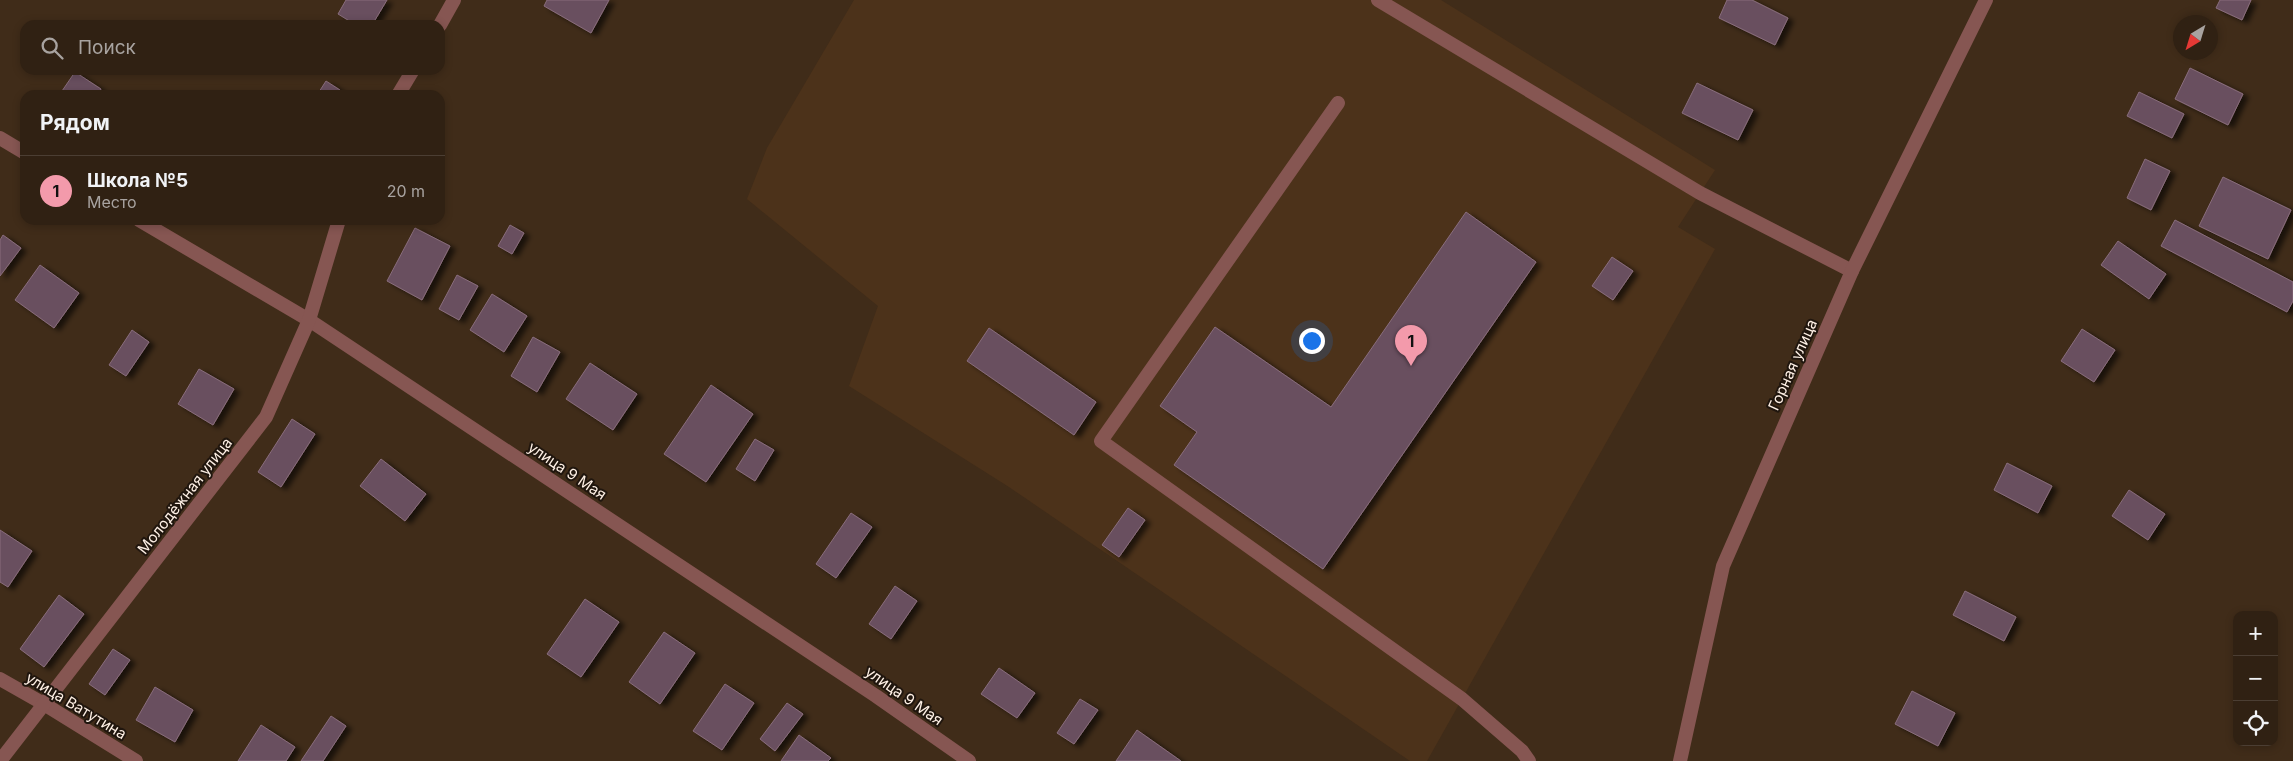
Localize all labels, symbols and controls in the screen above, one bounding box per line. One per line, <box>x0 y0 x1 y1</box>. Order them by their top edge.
north arrow <box>2173 15 2218 60</box>
search box <box>20 20 445 75</box>
icon: search <box>38 34 66 62</box>
text: Поиск <box>78 36 136 59</box>
text: Рядом <box>40 110 110 135</box>
text: Школа №5 <box>87 169 188 192</box>
text: 1 <box>53 181 59 201</box>
text: 20 m <box>387 181 425 201</box>
text: Место <box>87 192 137 212</box>
street label: Горная улица <box>1764 316 1821 413</box>
pin: 1 <box>1395 325 1427 366</box>
your location <box>1299 328 1325 354</box>
street label: Молодёжная улица <box>133 434 236 558</box>
street label: улица 9 Мая <box>524 437 610 504</box>
map controls <box>2233 611 2278 746</box>
button: + <box>2233 611 2278 656</box>
button: − <box>2233 656 2278 701</box>
street label: улица 9 Мая <box>862 662 947 729</box>
street label: улица Ватутина <box>22 668 130 743</box>
button: locate <box>2233 701 2278 746</box>

